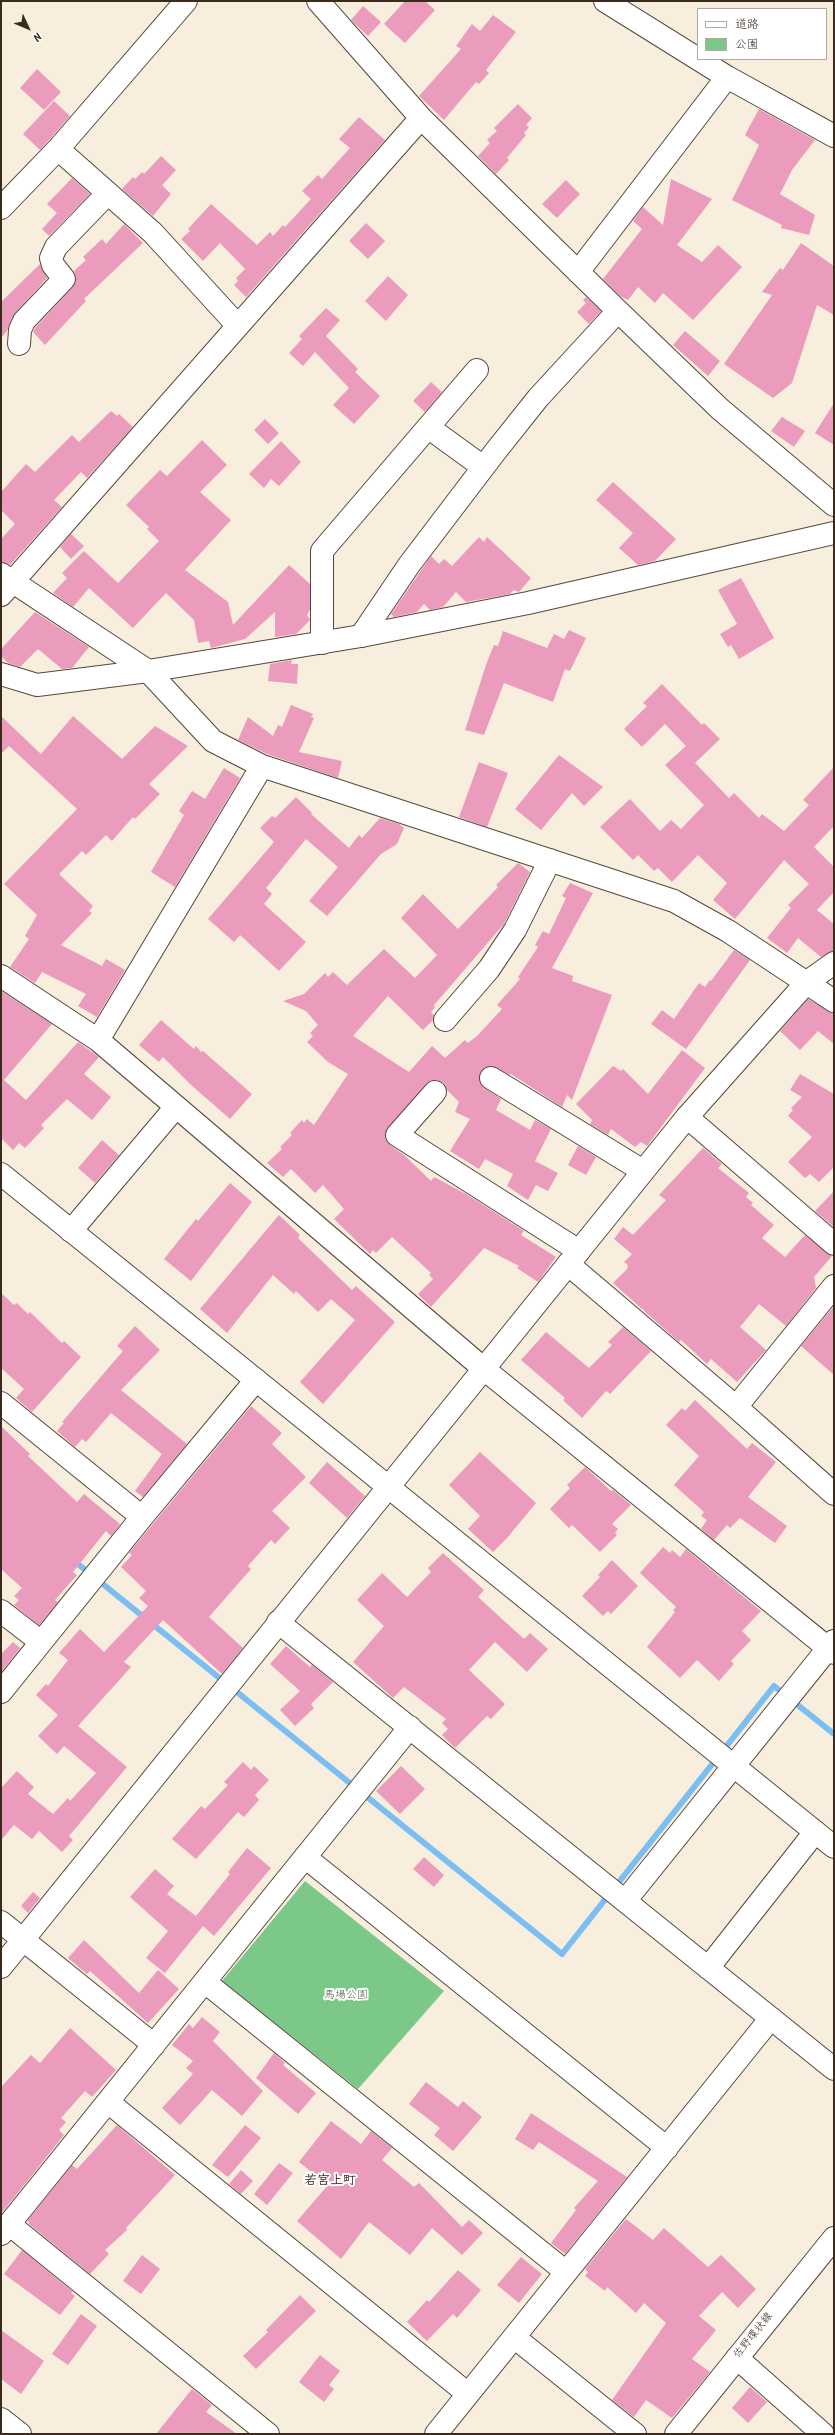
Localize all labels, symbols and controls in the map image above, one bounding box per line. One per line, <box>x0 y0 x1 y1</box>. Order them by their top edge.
north arrow <box>8 8 48 48</box>
legend <box>697 8 827 60</box>
text: 道路 <box>735 15 759 34</box>
text: N <box>28 28 46 45</box>
text: 公園 <box>735 35 759 54</box>
park label: 馬場公園 <box>324 1989 368 2003</box>
district label: 若宮上町 <box>304 2174 356 2190</box>
street label: 佐野環状線 <box>732 2310 776 2362</box>

